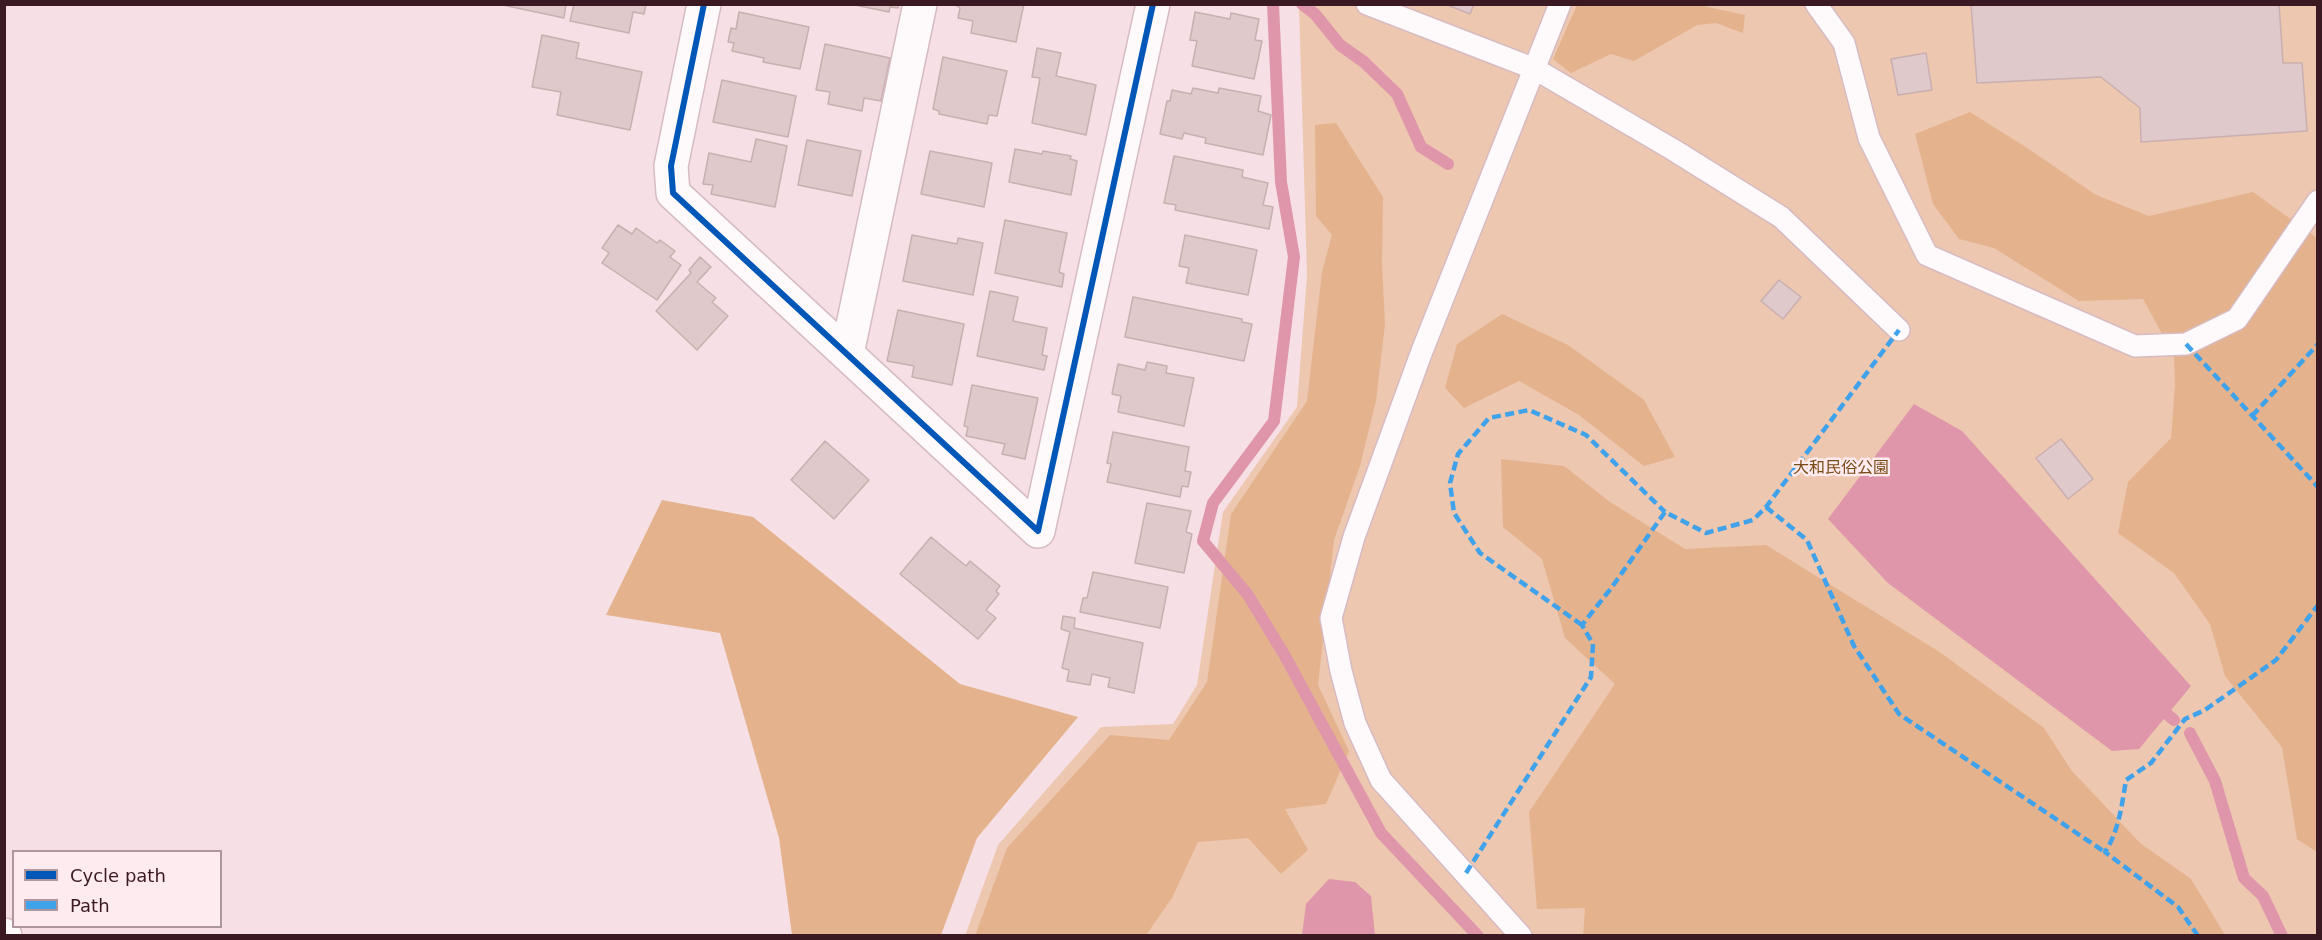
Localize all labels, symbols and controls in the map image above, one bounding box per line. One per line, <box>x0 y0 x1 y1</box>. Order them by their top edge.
park label: 大和民俗公園 <box>1793 459 1889 479</box>
legend <box>12 850 222 928</box>
text: Cycle path <box>70 865 166 886</box>
text: Path <box>70 895 110 916</box>

